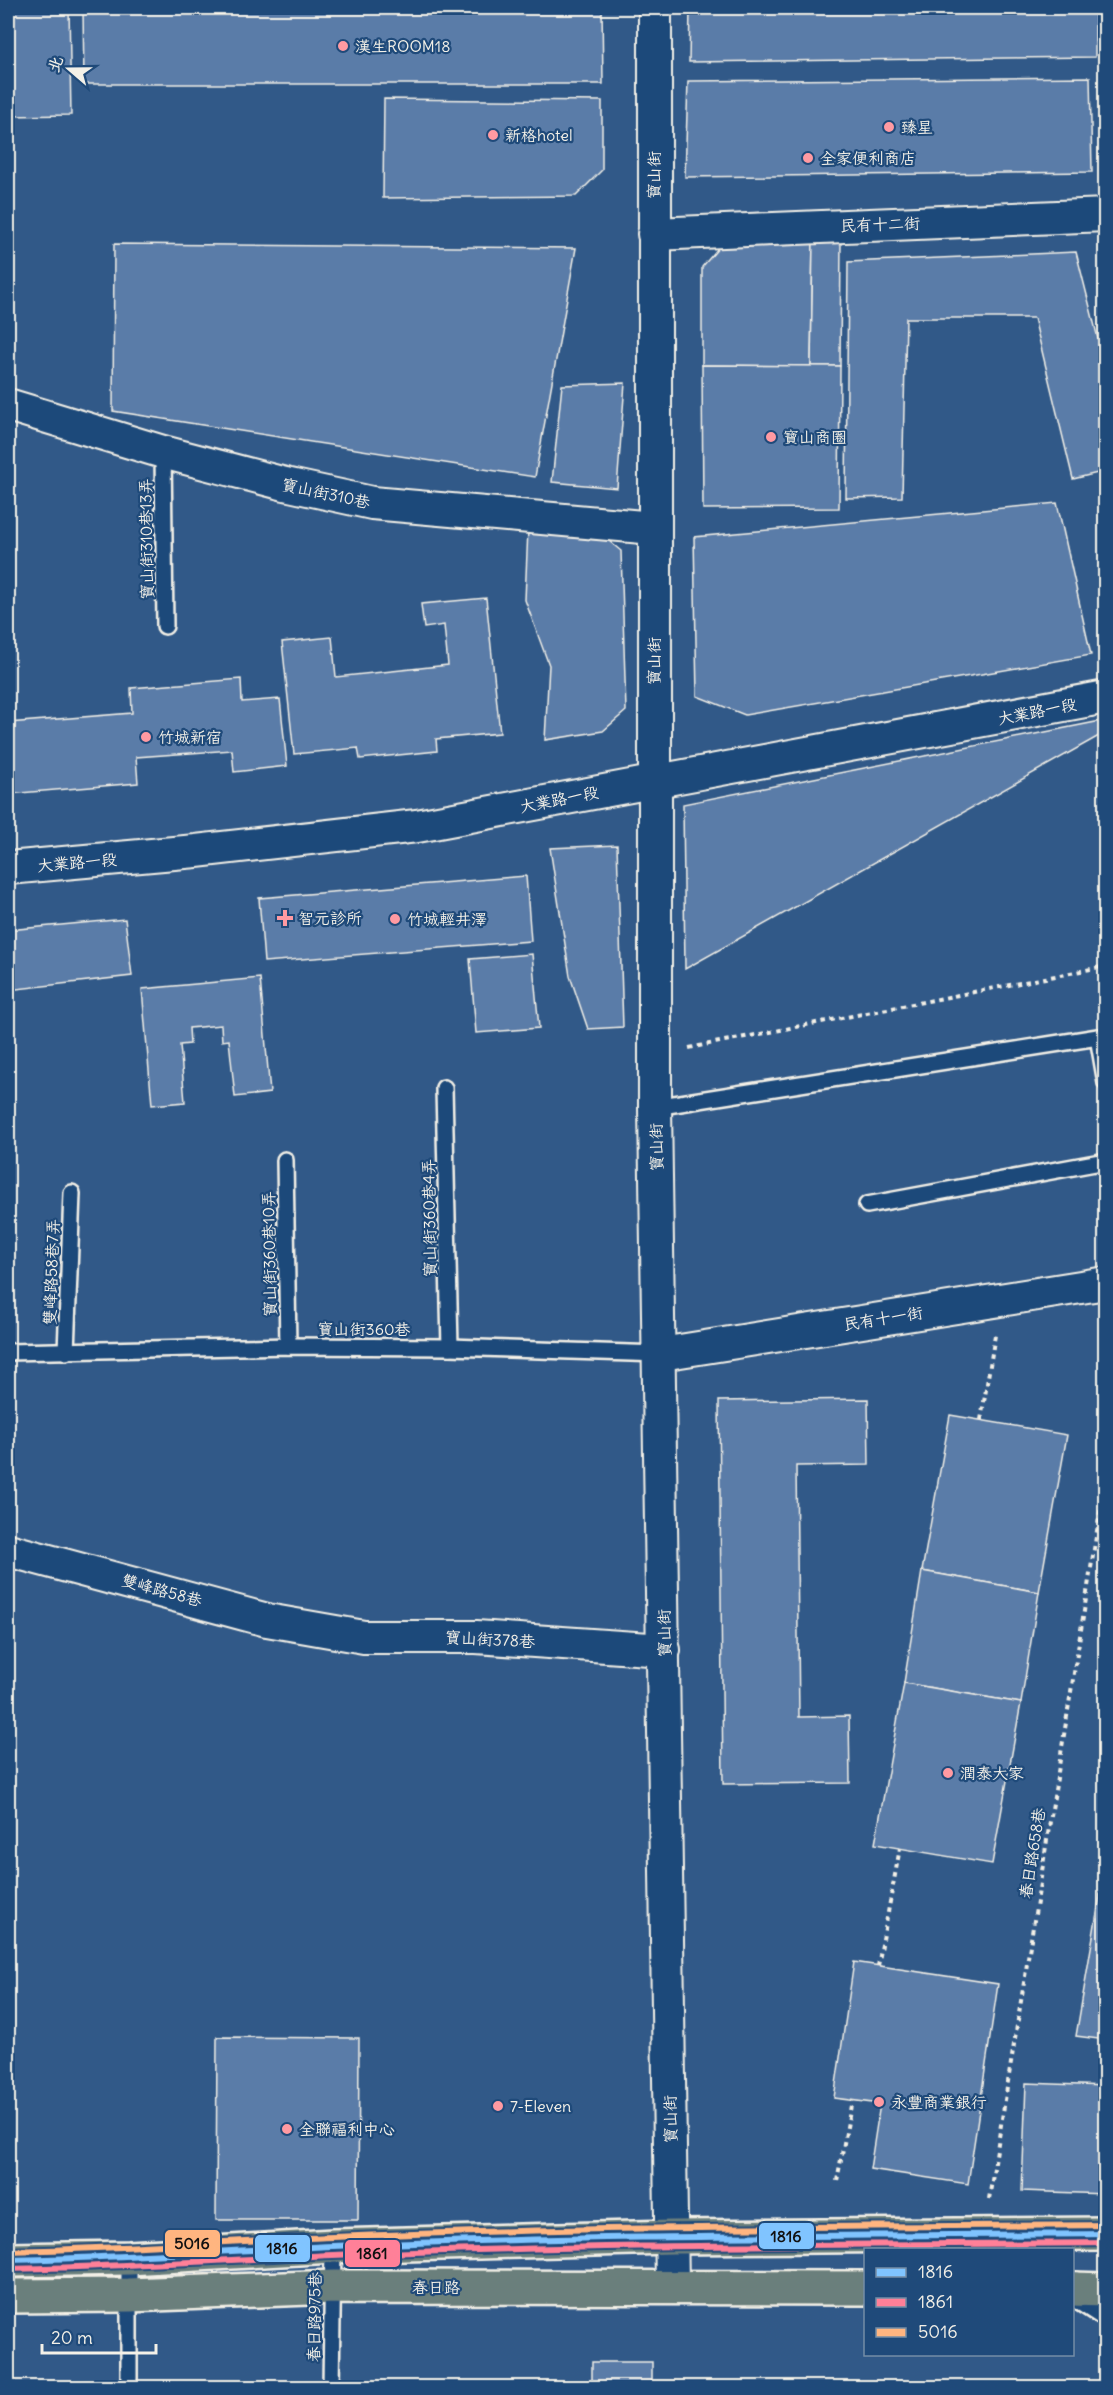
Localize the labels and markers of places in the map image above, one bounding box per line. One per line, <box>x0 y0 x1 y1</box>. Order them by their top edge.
place label: 漢生ROOM18 <box>355 36 450 56</box>
marker: 漢生ROOM18 <box>336 39 350 53</box>
place label: 臻星 <box>901 117 933 137</box>
marker: 臻星 <box>882 120 896 134</box>
place label: 新格hotel <box>505 125 573 145</box>
marker: 新格hotel <box>486 128 500 142</box>
place label: 全家便利商店 <box>820 148 916 168</box>
marker: 全家便利商店 <box>801 151 815 165</box>
place label: 寶山商圈 <box>783 427 847 447</box>
marker: 寶山商圈 <box>764 430 778 444</box>
place label: 竹城新宿 <box>158 727 222 747</box>
marker: 竹城新宿 <box>139 730 153 744</box>
place label: 智元診所 <box>298 908 362 928</box>
marker: 智元診所 <box>276 909 294 927</box>
place label: 竹城輕井澤 <box>407 909 487 929</box>
marker: 竹城輕井澤 <box>388 912 402 926</box>
place label: 潤泰大家 <box>960 1763 1024 1783</box>
marker: 潤泰大家 <box>941 1766 955 1780</box>
place label: 永豐商業銀行 <box>891 2092 987 2112</box>
marker: 永豐商業銀行 <box>872 2095 886 2109</box>
place label: 7-Eleven <box>510 2096 571 2116</box>
marker: 7-Eleven <box>491 2099 505 2113</box>
place label: 全聯福利中心 <box>299 2119 395 2139</box>
marker: 全聯福利中心 <box>280 2122 294 2136</box>

